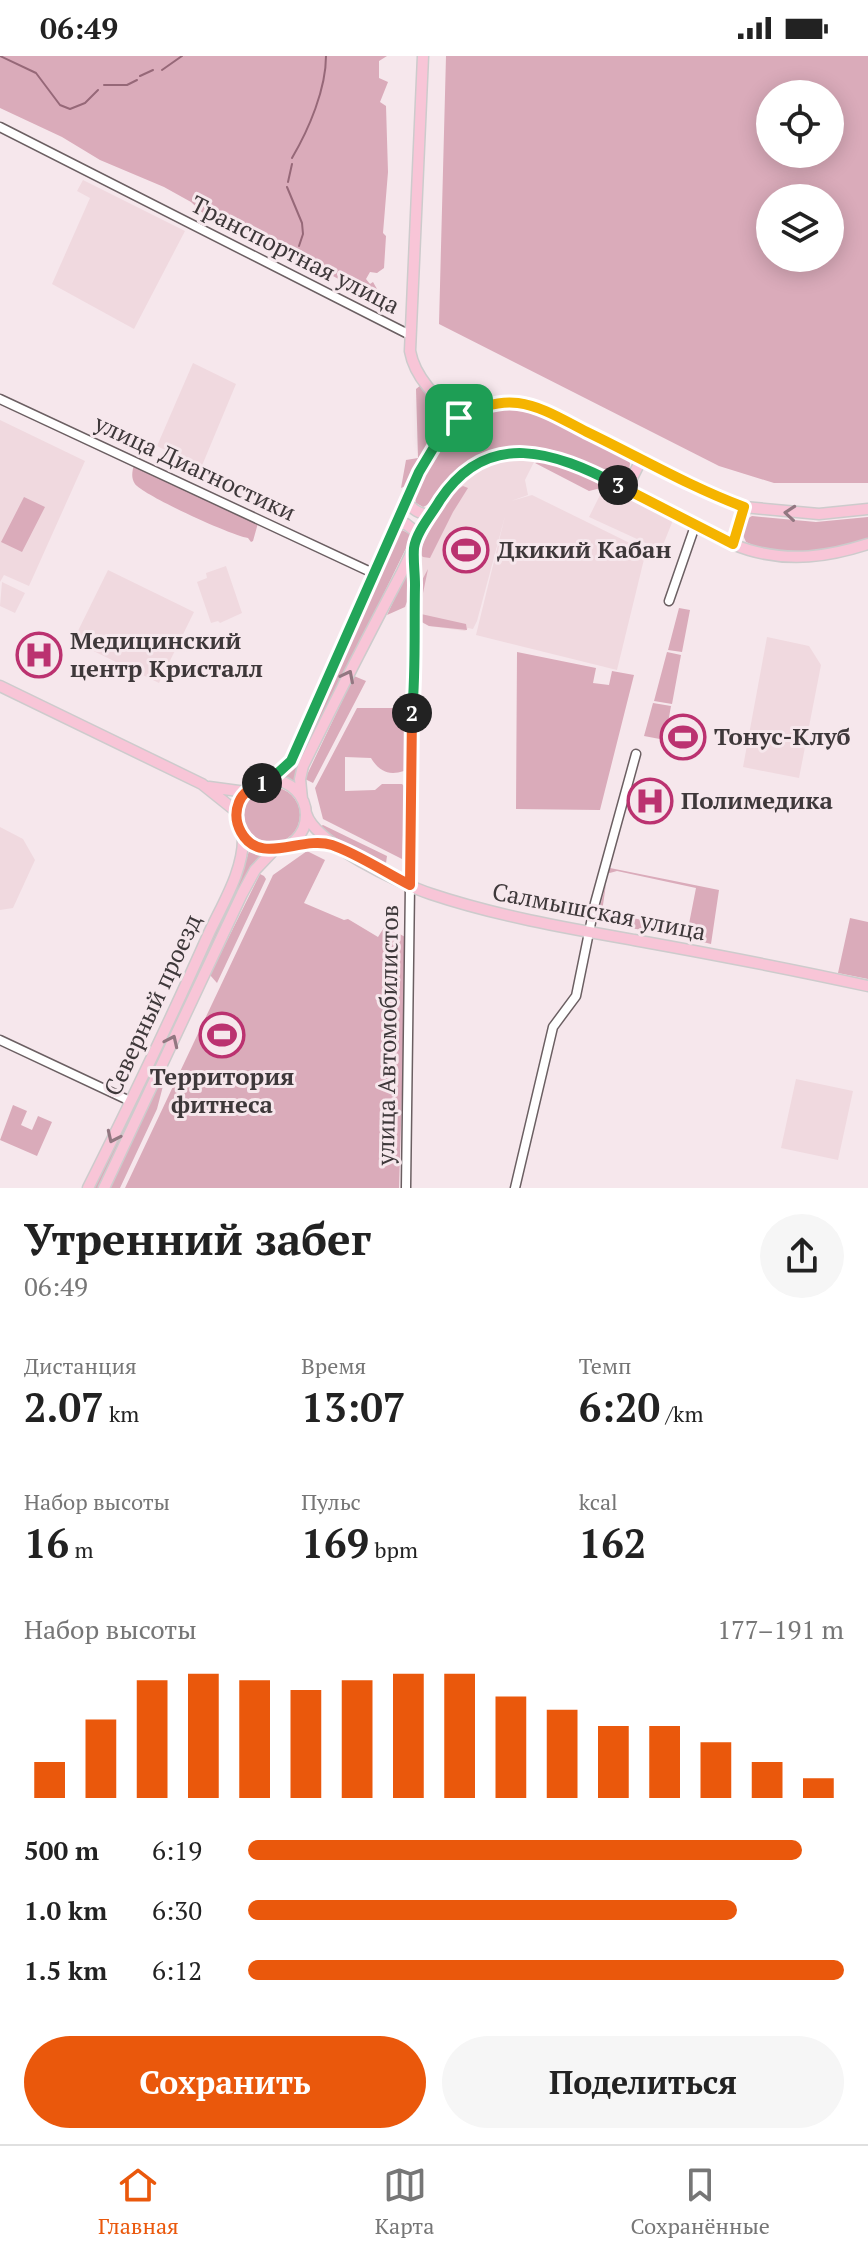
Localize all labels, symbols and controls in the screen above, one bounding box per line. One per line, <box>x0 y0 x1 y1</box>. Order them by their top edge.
text: 06:49 <box>40 8 118 48</box>
map controls <box>756 80 844 272</box>
button: locate <box>756 80 844 168</box>
button: layers <box>756 184 844 272</box>
street label: Транспортная улица <box>186 188 405 321</box>
pin <box>425 384 493 452</box>
icon: arrive <box>437 396 481 440</box>
street label: улица Диагностики <box>89 406 301 528</box>
pin: 3 <box>598 465 638 505</box>
text: 3 <box>612 470 624 499</box>
one-way arrow <box>784 505 797 522</box>
sports icon: Дкикий Кабан <box>442 526 490 574</box>
place label: Дкикий Кабан <box>497 533 671 565</box>
place label: Медицинский центр Кристалл <box>70 624 263 684</box>
hospital icon: Медицинский центр Кристалл <box>15 631 63 679</box>
one-way arrow <box>338 669 353 684</box>
pin: 2 <box>392 693 432 733</box>
text: 2 <box>406 698 418 727</box>
sports icon: Тонус-Клуб <box>659 713 707 761</box>
place label: Тонус-Клуб <box>714 720 851 752</box>
pin: 1 <box>242 763 282 803</box>
text: 1 <box>256 768 268 797</box>
hospital icon: Полимедика <box>626 777 674 825</box>
place label: Полимедика <box>681 784 834 816</box>
street label: Салмышская улица <box>490 875 709 947</box>
street label: улица Автомобилистов <box>369 904 405 1167</box>
street label: Северный проезд <box>96 908 208 1101</box>
sports icon: Территория фитнеса <box>198 1011 246 1059</box>
one-way arrow <box>162 1035 178 1049</box>
place label: Территория фитнеса <box>150 1060 294 1120</box>
one-way arrow <box>107 1129 123 1144</box>
text: Утренний забег <box>24 1209 371 1268</box>
button: share <box>760 1214 844 1298</box>
text: 06:49 <box>24 1269 88 1303</box>
text: Дистанция <box>24 1351 137 1380</box>
text: Время <box>301 1351 366 1380</box>
text: Темп <box>579 1351 632 1380</box>
text: 2.07 <box>24 1380 104 1433</box>
text: 13:07 <box>301 1380 405 1433</box>
text: 6:20 <box>579 1380 660 1433</box>
text: km <box>104 1399 139 1428</box>
text: /km <box>660 1399 703 1428</box>
text: Набор высоты <box>24 1487 170 1516</box>
text: Пульс <box>301 1487 361 1516</box>
text: kcal <box>579 1487 618 1516</box>
text: 16 <box>24 1516 69 1569</box>
text: 169 <box>301 1516 369 1569</box>
text: 162 <box>579 1516 646 1569</box>
text: m <box>69 1535 94 1564</box>
text: bpm <box>369 1535 418 1564</box>
text: Набор высоты <box>24 1612 197 1646</box>
text: 177–191 m <box>717 1612 844 1646</box>
text: 500 m <box>24 1833 99 1867</box>
text: 6:19 <box>152 1833 202 1867</box>
text: 1.0 km <box>24 1893 107 1927</box>
text: 6:30 <box>152 1893 202 1927</box>
text: 1.5 km <box>24 1953 107 1987</box>
text: 6:12 <box>152 1953 202 1987</box>
button: Сохранить <box>24 2036 426 2128</box>
button: Поделиться <box>442 2036 844 2128</box>
tab: Главная <box>98 2163 179 2240</box>
tab: Карта <box>375 2163 434 2240</box>
tab: Сохранённые <box>630 2163 770 2240</box>

